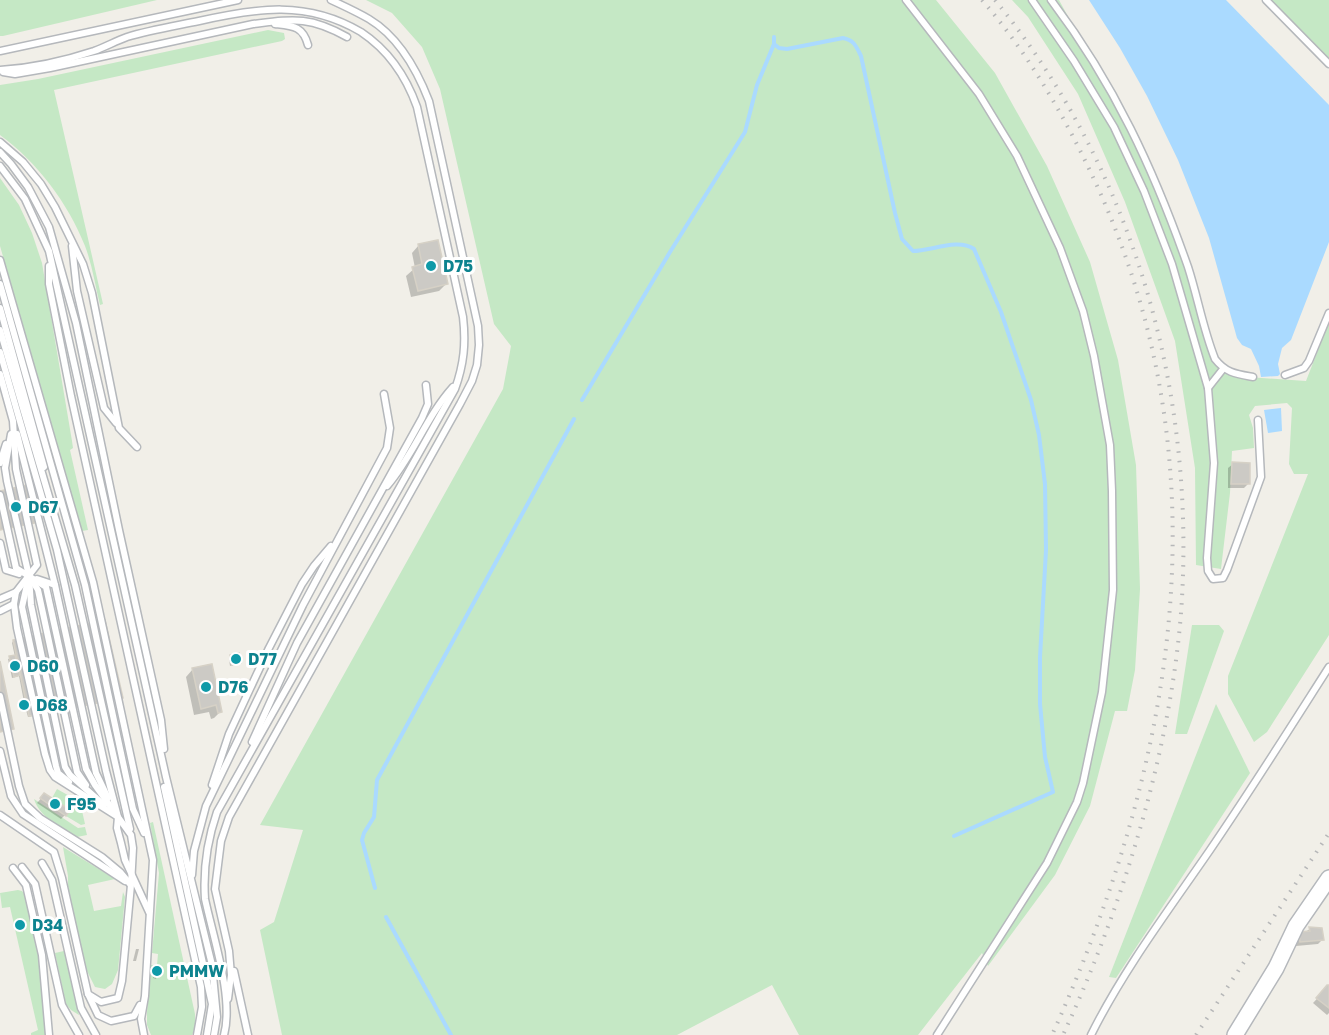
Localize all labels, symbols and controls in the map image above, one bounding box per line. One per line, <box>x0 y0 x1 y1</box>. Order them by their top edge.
place label: D75 <box>443 256 473 276</box>
marker: D75 <box>424 259 438 273</box>
place label: D67 <box>28 497 59 517</box>
marker: D67 <box>9 500 23 514</box>
place label: D77 <box>248 649 277 669</box>
marker: D77 <box>229 652 243 666</box>
place label: D60 <box>27 656 59 676</box>
marker: D60 <box>8 659 22 673</box>
place label: D76 <box>218 677 248 697</box>
marker: D76 <box>199 680 213 694</box>
place label: D68 <box>36 695 68 715</box>
marker: D68 <box>17 698 31 712</box>
place label: F95 <box>67 794 97 814</box>
marker: F95 <box>48 797 62 811</box>
place label: D34 <box>32 915 63 935</box>
marker: D34 <box>13 918 27 932</box>
place label: PMMW <box>169 961 224 981</box>
marker: PMMW <box>150 964 164 978</box>

